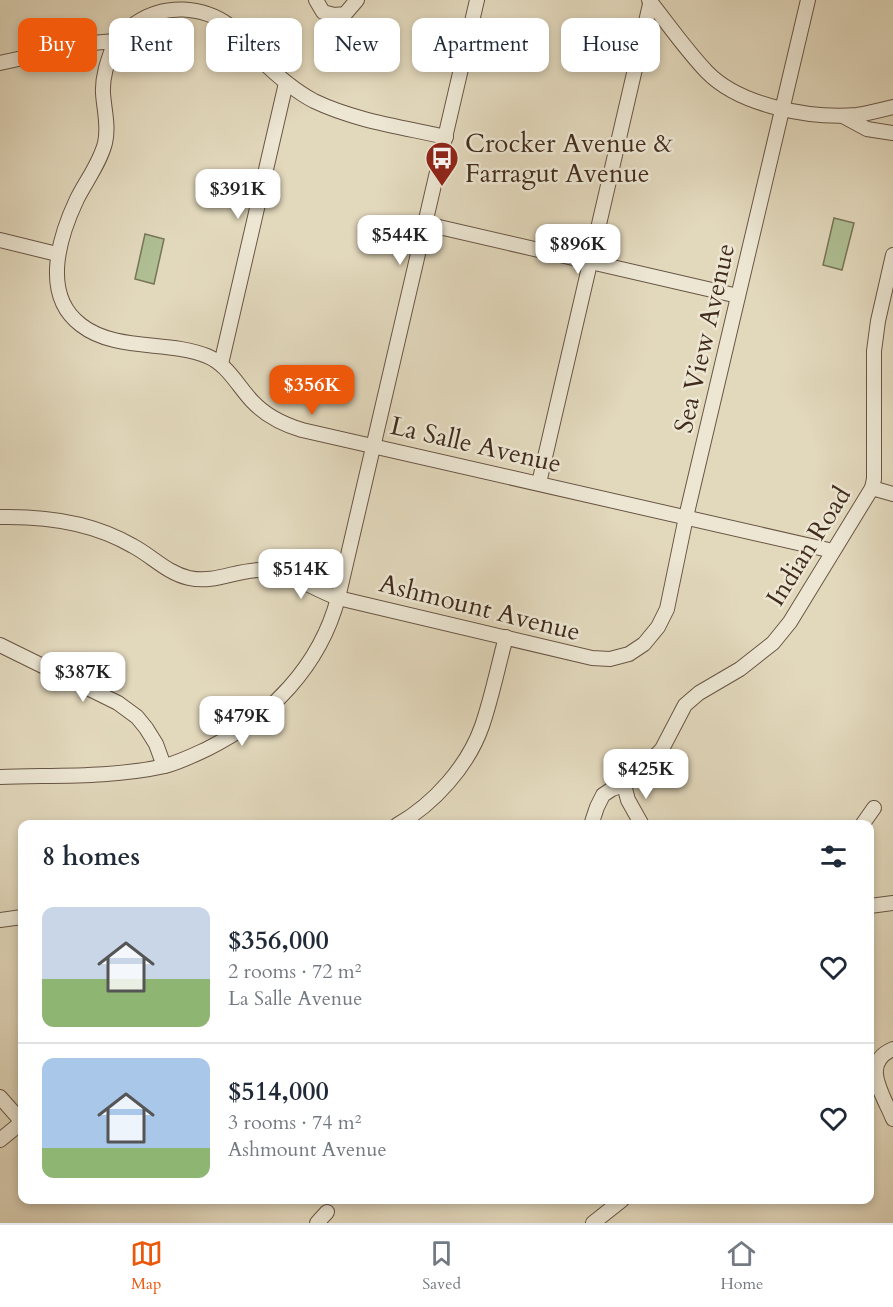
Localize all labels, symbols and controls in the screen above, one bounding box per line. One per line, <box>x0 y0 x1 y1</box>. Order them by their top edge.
chip: Buy <box>18 18 97 72</box>
chip: Rent <box>109 18 194 72</box>
chip: Filters <box>206 18 302 72</box>
chip: New <box>314 18 400 72</box>
chip: Apartment <box>412 18 549 72</box>
chip: House <box>561 18 660 72</box>
place label: Crocker Avenue & Farragut Avenue <box>465 126 673 191</box>
bus stop icon: Crocker Avenue & Farragut Avenue <box>424 140 460 187</box>
pin: $391K <box>196 169 280 220</box>
text: $391K <box>209 175 267 202</box>
pin: $544K <box>358 215 442 266</box>
text: $544K <box>371 221 429 248</box>
pin: $896K <box>536 224 620 275</box>
text: $896K <box>549 230 607 257</box>
street label: Sea View Avenue <box>666 240 743 436</box>
pin: $356K <box>270 365 354 416</box>
text: $356K <box>283 371 341 398</box>
street label: La Salle Avenue <box>387 408 565 481</box>
street label: Indian Road <box>758 480 859 613</box>
pin: $514K <box>259 549 343 600</box>
text: $514K <box>272 555 330 582</box>
street label: Ashmount Avenue <box>376 566 584 649</box>
pin: $387K <box>41 652 125 703</box>
text: $387K <box>54 658 112 685</box>
pin: $479K <box>200 696 284 747</box>
text: $479K <box>213 702 271 729</box>
pin: $425K <box>604 749 688 800</box>
text: $425K <box>617 755 675 782</box>
text: 8 homes <box>42 839 140 874</box>
icon: filters <box>817 840 850 873</box>
text: $356,000 <box>228 923 329 958</box>
icon: home <box>90 931 162 1003</box>
icon: heart <box>817 951 850 984</box>
text: 2 rooms · 72 m² <box>228 958 361 985</box>
text: La Salle Avenue <box>228 985 362 1012</box>
text: $514,000 <box>228 1074 329 1109</box>
icon: home <box>90 1082 162 1154</box>
icon: heart <box>817 1102 850 1135</box>
text: 3 rooms · 74 m² <box>228 1109 361 1136</box>
text: Ashmount Avenue <box>228 1136 387 1163</box>
tab: Map <box>130 1237 163 1295</box>
tab: Saved <box>422 1237 461 1295</box>
tab: Home <box>720 1237 763 1295</box>

